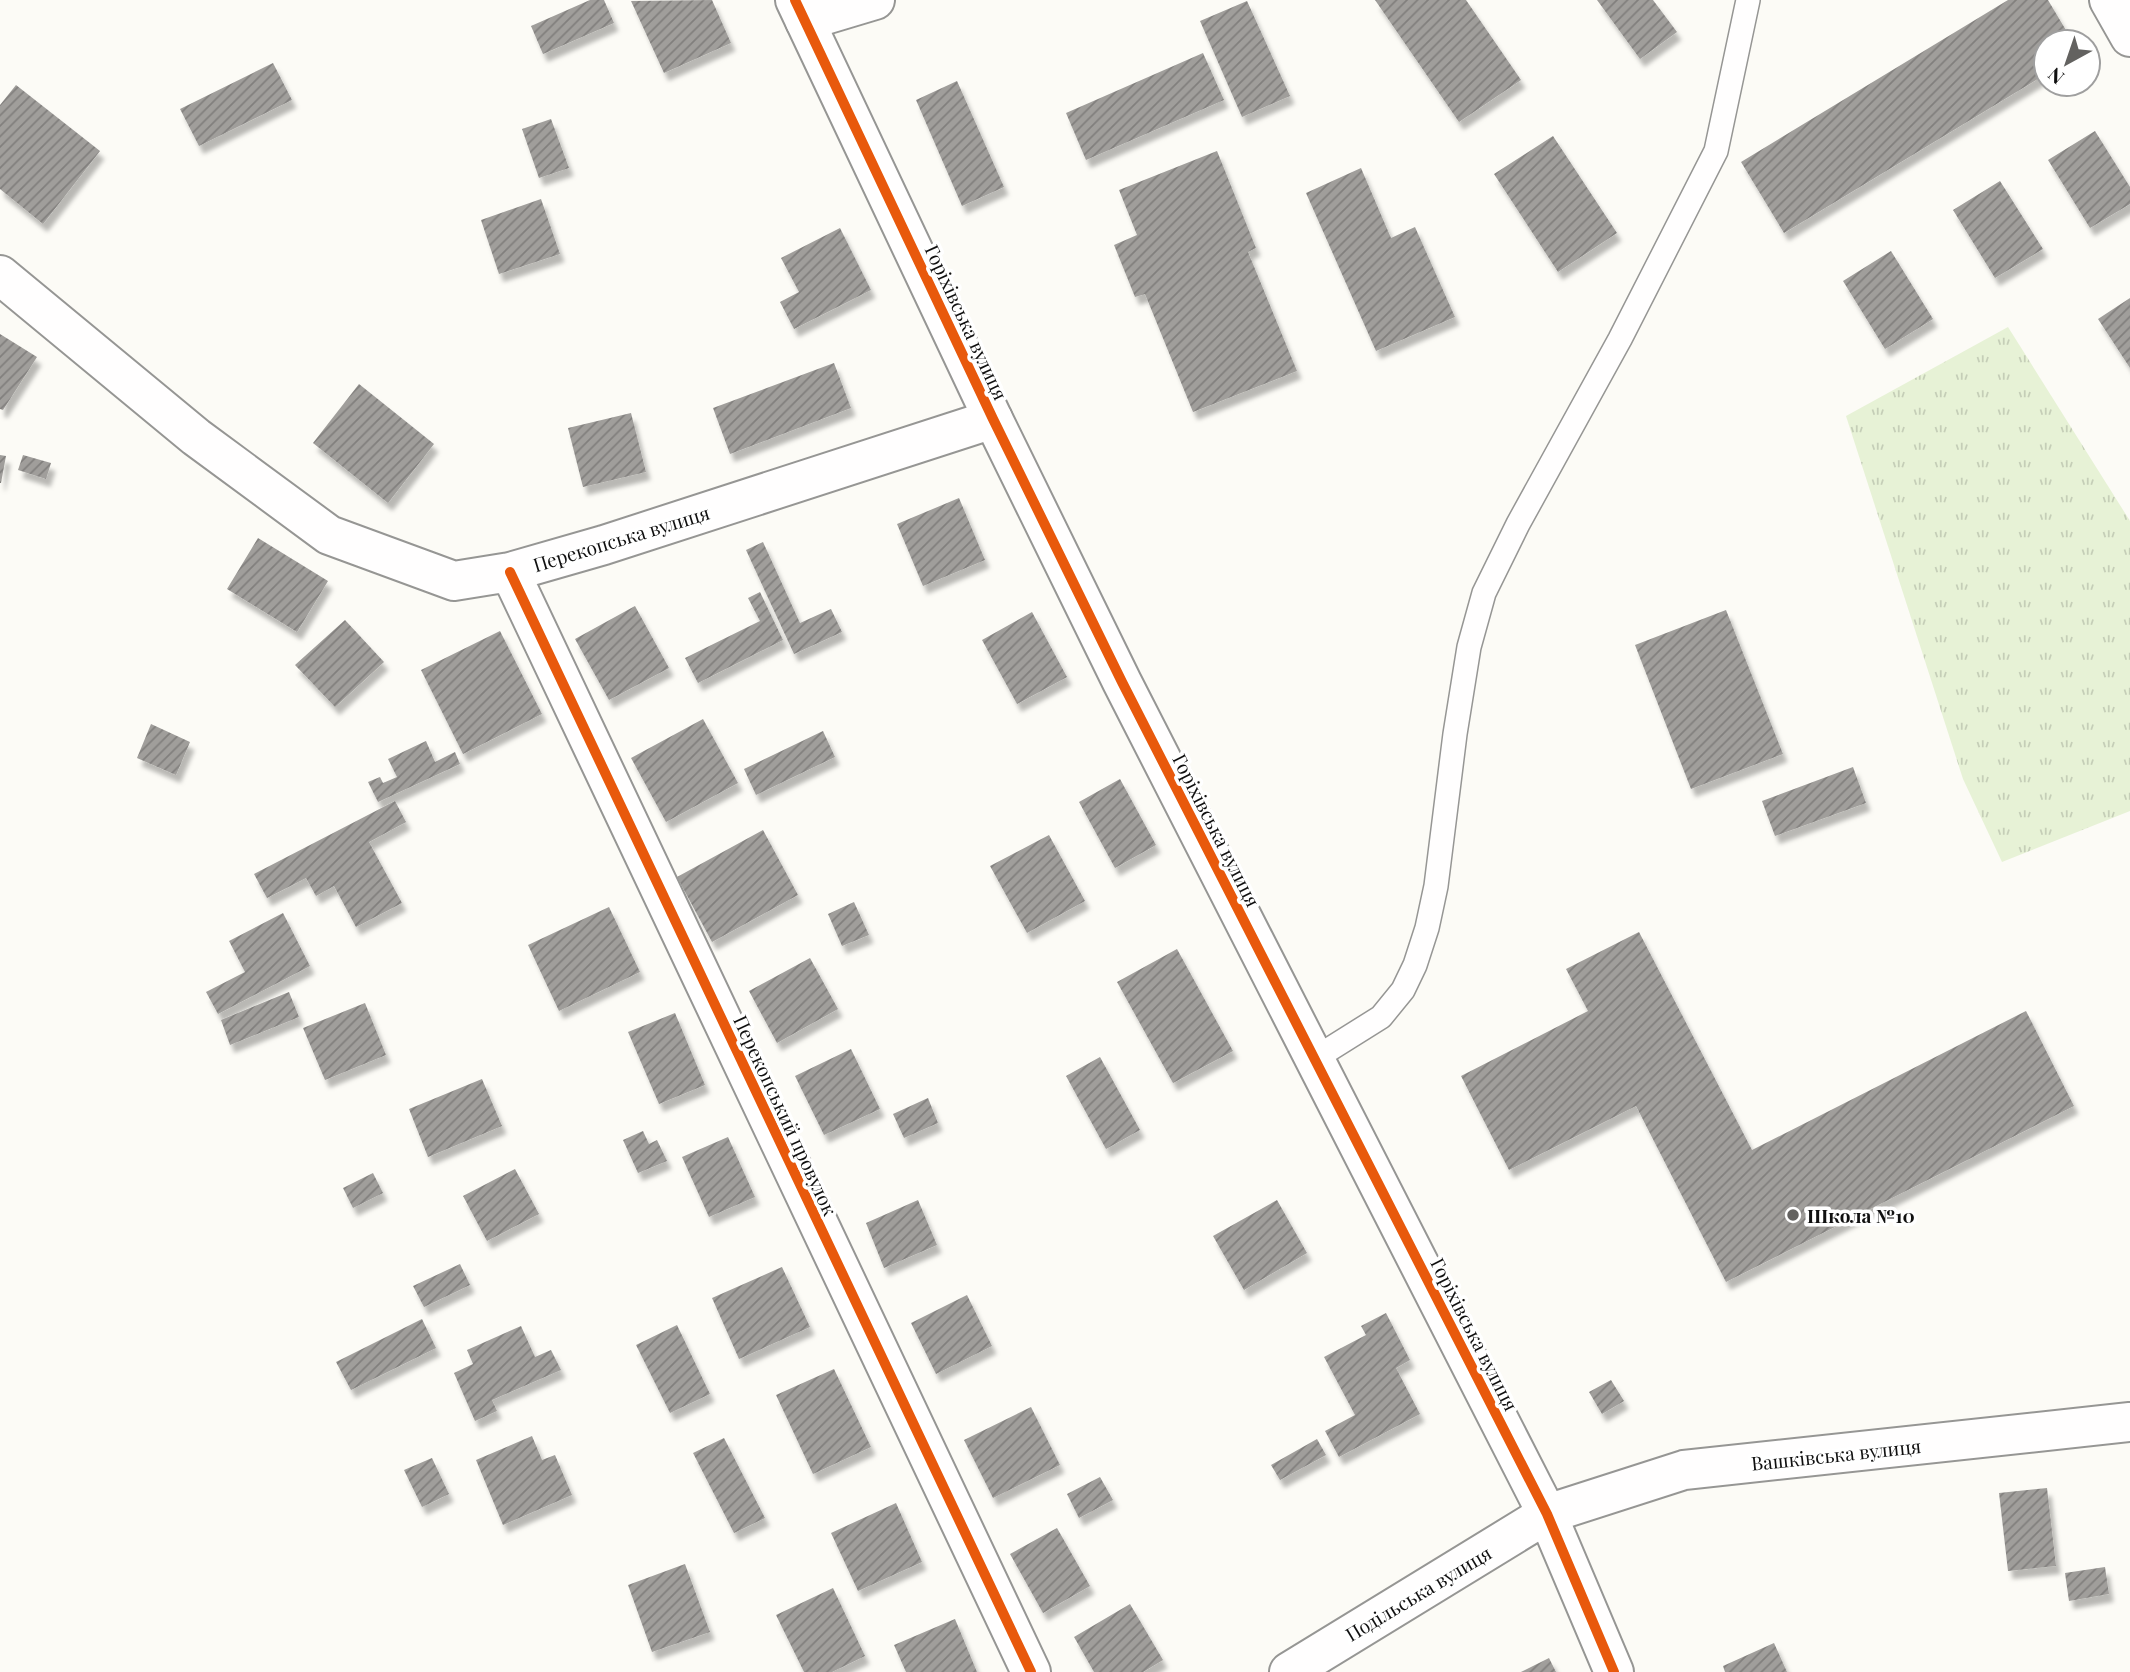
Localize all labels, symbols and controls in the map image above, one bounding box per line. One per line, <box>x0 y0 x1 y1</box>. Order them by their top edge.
north arrow <box>2032 28 2102 98</box>
text: N <box>2042 62 2069 91</box>
street label: Горіхівська вулиця <box>920 240 1014 404</box>
street label: Перекопська вулиця <box>530 499 712 577</box>
street label: Горіхівська вулиця <box>1167 749 1267 911</box>
street label: Перекопський провулок <box>728 1011 844 1219</box>
place label: Школа №10 <box>1807 1202 1915 1228</box>
marker: Школа №10 <box>1785 1207 1801 1223</box>
street label: Горіхівська вулиця <box>1425 1253 1525 1415</box>
street label: Вашківська вулиця <box>1750 1432 1922 1476</box>
street label: Подільська вулиця <box>1340 1539 1496 1647</box>

